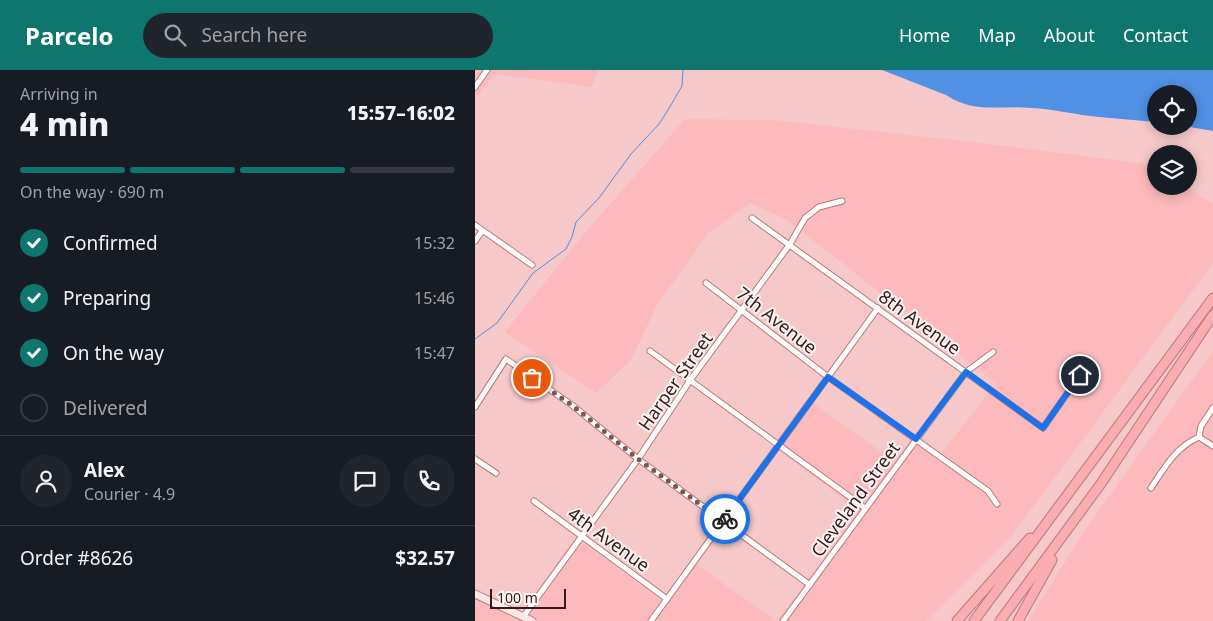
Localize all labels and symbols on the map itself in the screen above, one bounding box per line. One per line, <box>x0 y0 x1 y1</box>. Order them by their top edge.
street label: 7th Avenue <box>732 281 822 359</box>
street label: 8th Avenue <box>874 284 966 360</box>
street label: Harper Street <box>632 327 718 435</box>
pin <box>1059 354 1101 396</box>
pin <box>511 357 553 399</box>
street label: Cleveland Street <box>805 436 905 561</box>
courier <box>700 494 750 544</box>
street label: 4th Avenue <box>563 501 655 577</box>
scale bar <box>490 586 566 609</box>

